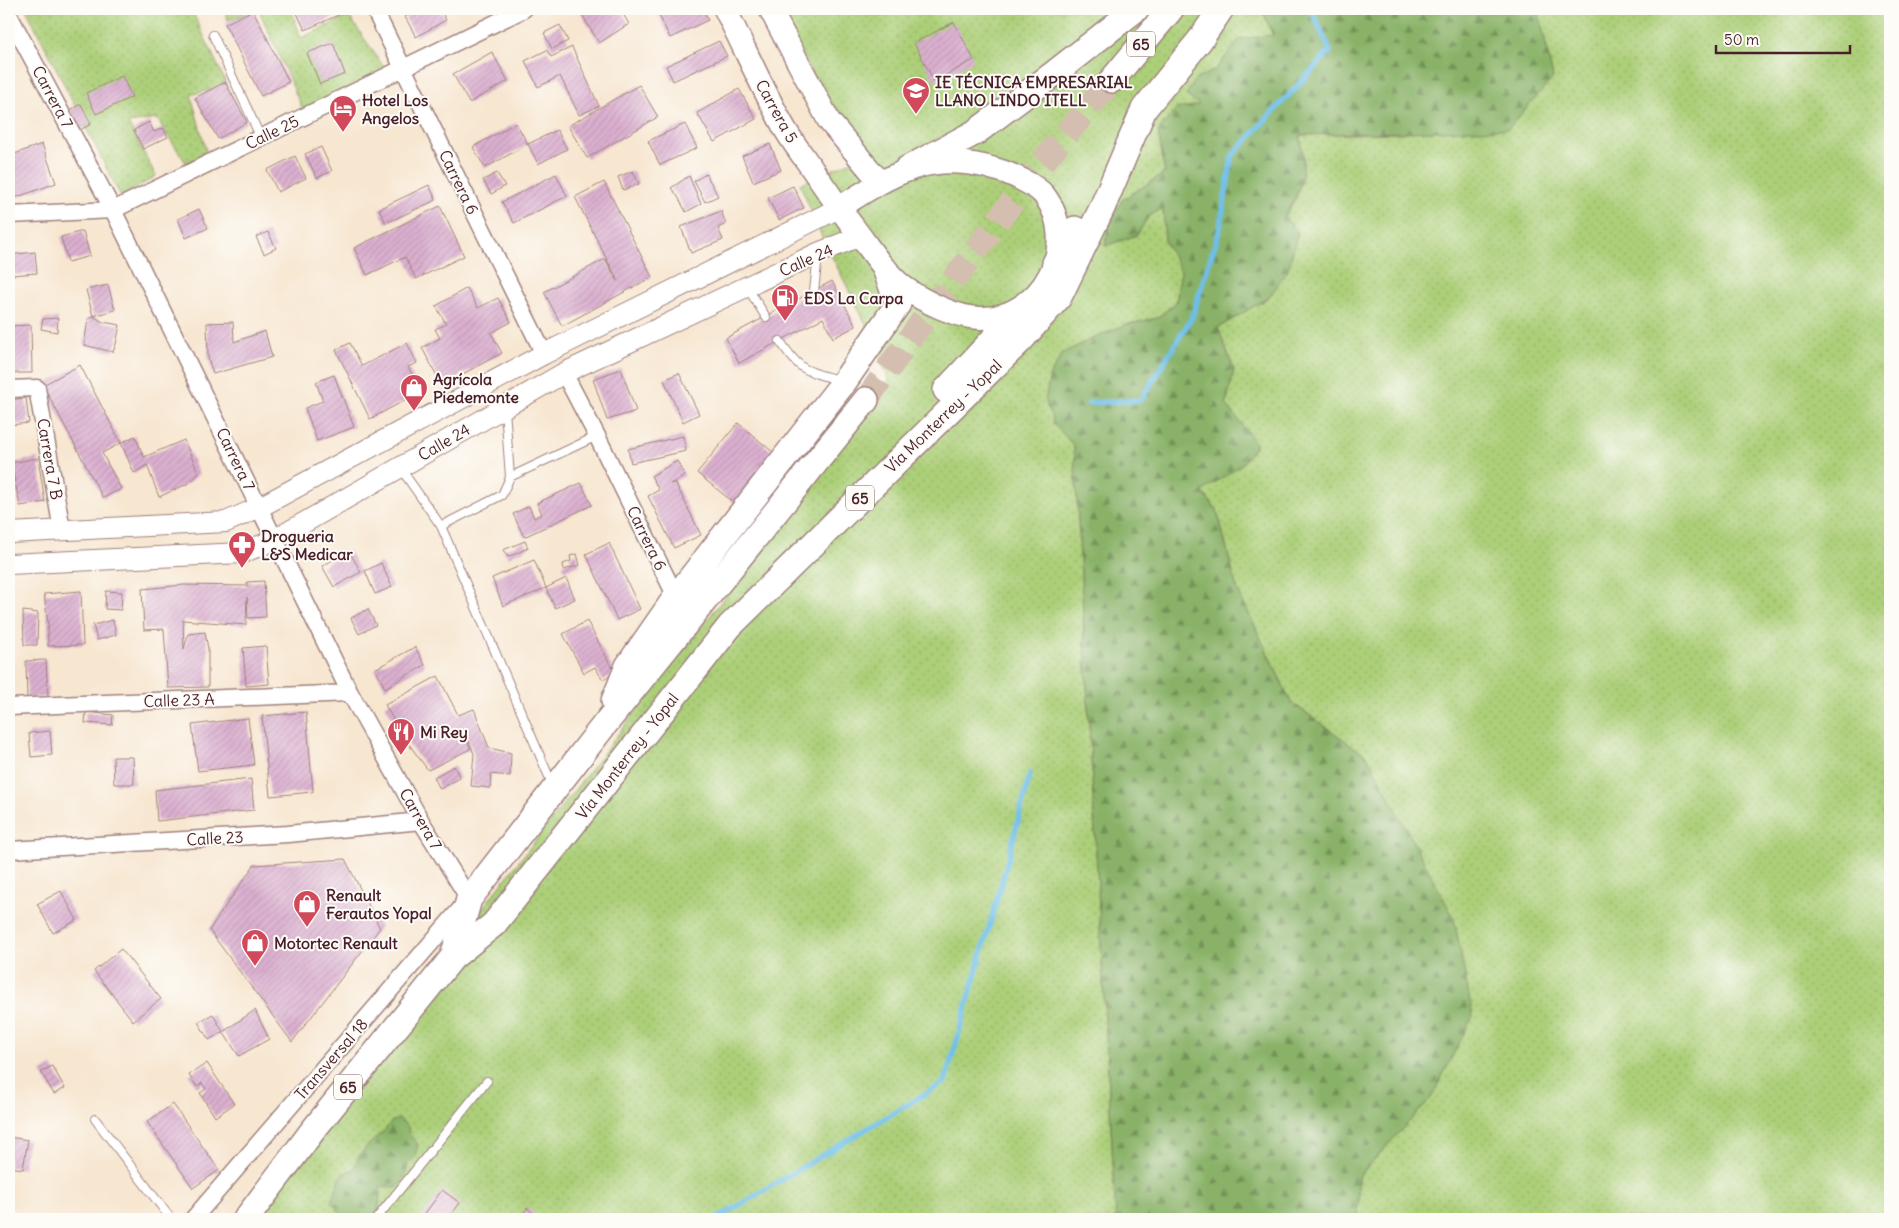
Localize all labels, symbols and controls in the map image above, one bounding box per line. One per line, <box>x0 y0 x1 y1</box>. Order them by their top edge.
scale bar <box>1716 22 1850 54</box>
text: 50 m <box>1724 30 1759 49</box>
road number: 65 <box>1127 32 1155 56</box>
street label: Carrera 7 <box>28 62 78 132</box>
place label: IE TÉCNICA EMPRESARIAL LLANO LINDO ITELL <box>935 72 1133 110</box>
street label: Carrera 5 <box>751 76 803 146</box>
school or university icon: IE TÉCNICA EMPRESARIAL LLANO LINDO ITELL <box>901 76 931 115</box>
place label: Hotel Los Angelos <box>362 90 428 129</box>
hotel icon: Hotel Los Angelos <box>328 94 358 133</box>
street label: Calle 25 <box>242 110 302 154</box>
street label: Carrera 6 <box>435 146 483 218</box>
street label: Calle 24 <box>776 239 836 281</box>
fuel station icon: EDS La Carpa <box>770 283 800 322</box>
place label: EDS La Carpa <box>804 288 903 309</box>
street label: Vía Monterrey - Yopal <box>880 355 1006 477</box>
place label: Agrícola Piedemonte <box>433 369 519 407</box>
shop icon: Agrícola Piedemonte <box>399 373 429 412</box>
street label: Carrera 7 B <box>33 417 67 501</box>
street label: Calle 24 <box>414 419 474 465</box>
street label: Carrera 7 <box>212 424 260 494</box>
road number: 65 <box>846 486 874 510</box>
street label: Carrera 6 <box>623 502 671 574</box>
place label: Drogueria L&S Medicar <box>261 526 353 564</box>
pharmacy icon: Drogueria L&S Medicar <box>227 530 257 569</box>
street label: Calle 23 A <box>143 689 215 711</box>
street label: Vía Monterrey - Yopal <box>571 689 683 823</box>
restaurant icon: Mi Rey <box>386 717 416 756</box>
place label: Mi Rey <box>420 722 468 743</box>
street label: Carrera 7 <box>395 785 447 854</box>
street label: Calle 23 <box>186 827 244 849</box>
place label: Renault Ferautos Yopal <box>326 885 432 924</box>
shop icon: Renault Ferautos Yopal <box>292 889 322 928</box>
shop icon: Motortec Renault <box>240 928 270 967</box>
place label: Motortec Renault <box>274 933 398 953</box>
street label: Transversal 18 <box>290 1014 372 1104</box>
road number: 65 <box>334 1074 362 1100</box>

